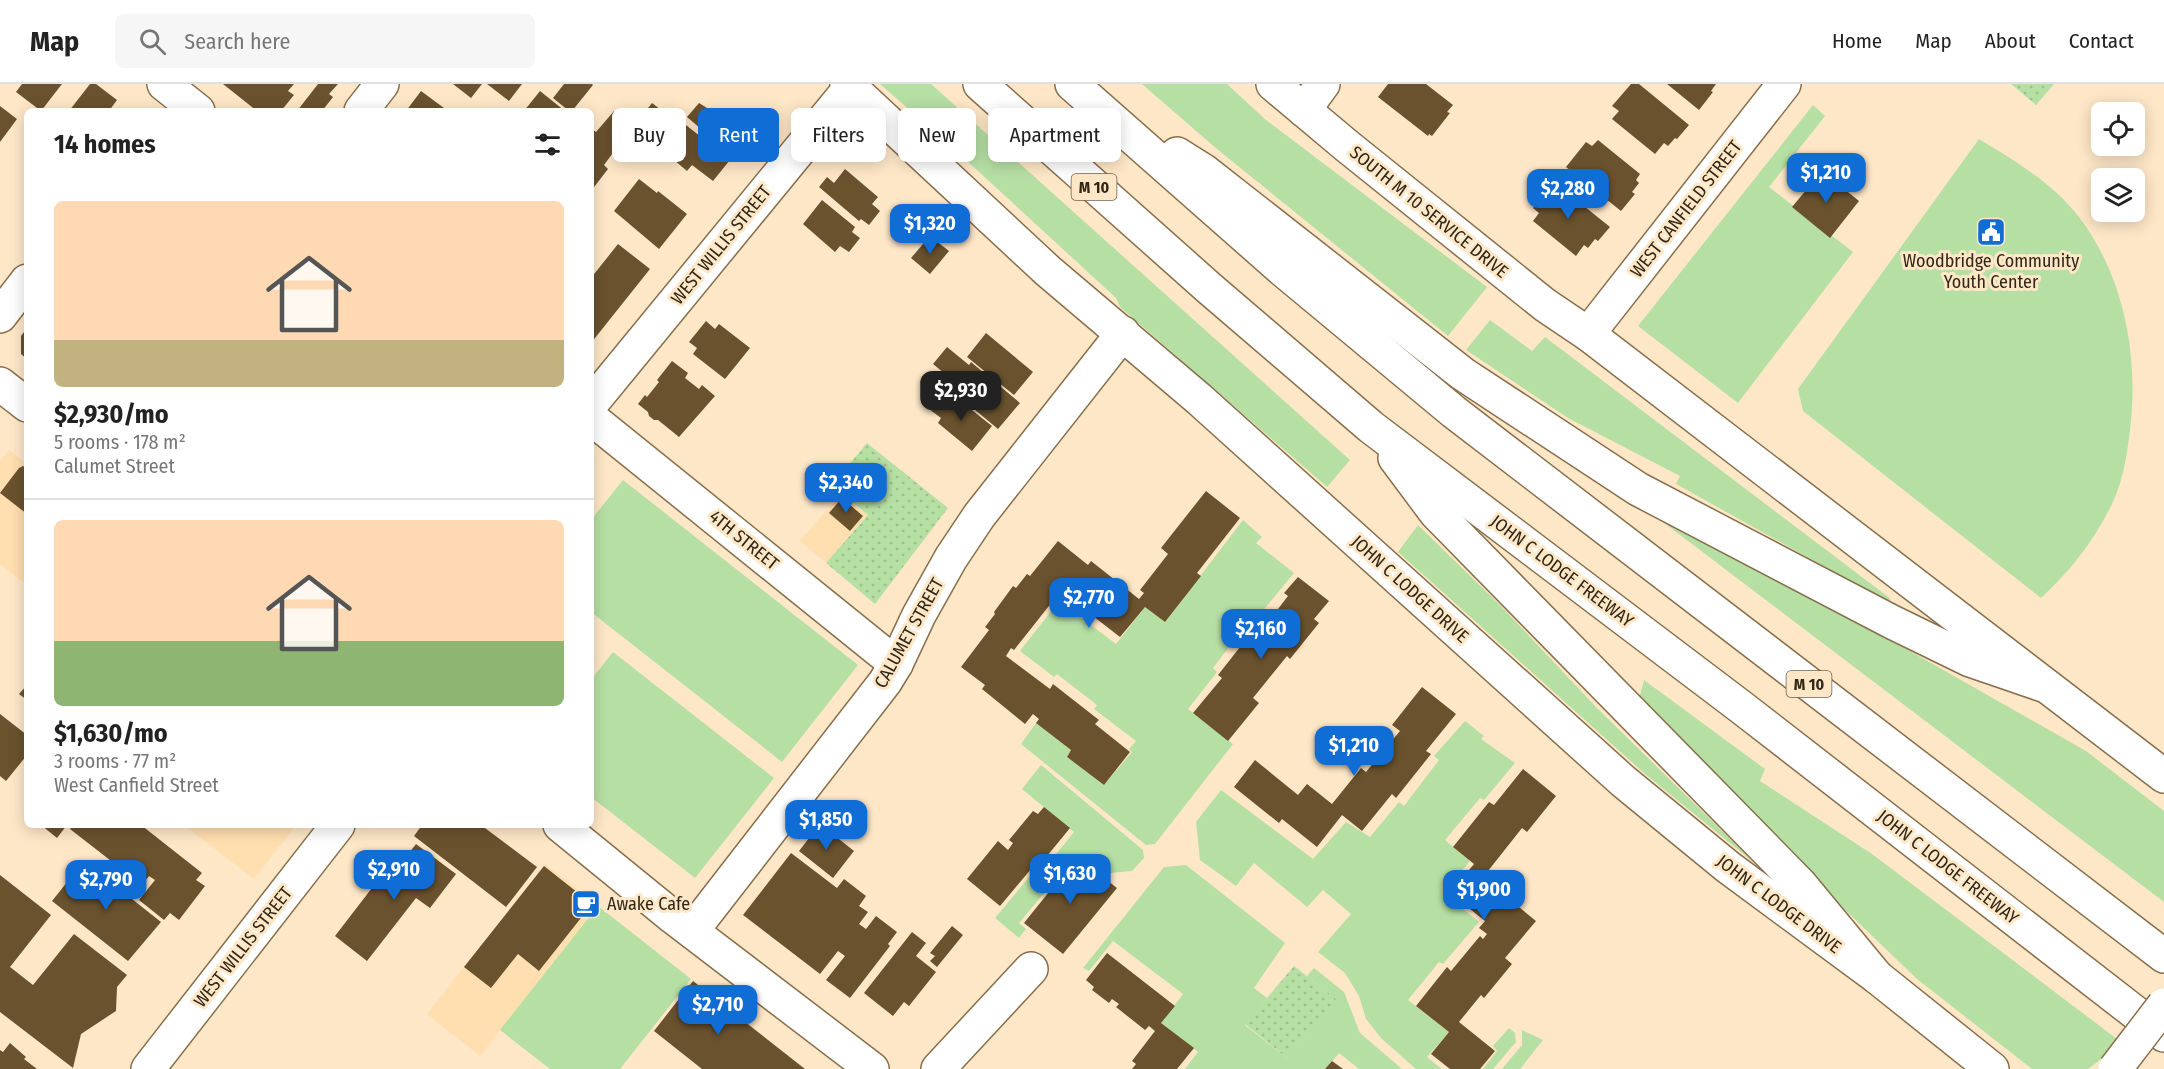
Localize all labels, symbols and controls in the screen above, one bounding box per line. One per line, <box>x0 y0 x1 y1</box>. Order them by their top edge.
search box <box>115 14 535 68</box>
text: Map <box>30 25 79 58</box>
icon: search <box>136 25 169 58</box>
text: Search here <box>184 28 290 55</box>
text: Home <box>1832 28 1882 54</box>
text: Map <box>1915 28 1952 54</box>
text: About <box>1985 28 2036 54</box>
text: Contact <box>2069 28 2134 54</box>
map controls <box>2091 102 2145 222</box>
button: locate <box>2091 102 2145 156</box>
chip: Buy <box>612 108 686 162</box>
chip: Rent <box>698 108 779 162</box>
chip: Filters <box>791 108 886 162</box>
chip: New <box>898 108 976 162</box>
chip: Apartment <box>988 108 1121 162</box>
icon: filters <box>531 128 564 161</box>
text: 14 homes <box>54 129 156 160</box>
street label: WEST CANFIELD STREET <box>1626 136 1747 282</box>
street label: SOUTH M 10 SERVICE DRIVE <box>1345 141 1513 283</box>
pin: $1,210 <box>1777 153 1875 204</box>
text: $1,210 <box>1801 160 1851 184</box>
button: layers <box>2091 168 2145 222</box>
pin: $2,280 <box>1519 169 1617 220</box>
road number: M 10 <box>1072 174 1116 200</box>
text: $2,280 <box>1541 176 1595 200</box>
street label: WEST WILLIS STREET <box>666 181 776 309</box>
pin: $1,320 <box>881 204 979 255</box>
text: $1,320 <box>904 211 956 235</box>
public building icon: Woodbridge Community Youth Center <box>1975 216 2007 248</box>
icon: home <box>255 240 363 348</box>
place label: Woodbridge Community Youth Center <box>1903 250 2079 293</box>
pin: $2,930 <box>912 371 1010 422</box>
text: $2,930 <box>934 378 988 402</box>
text: $2,930/mo <box>54 399 169 430</box>
text: 5 rooms · 178 m² <box>54 430 186 454</box>
text: Calumet Street <box>54 454 175 478</box>
pin: $2,340 <box>797 463 895 514</box>
text: $2,340 <box>819 470 873 494</box>
street label: 4TH STREET <box>705 505 784 575</box>
street label: JOHN C LODGE FREEWAY <box>1486 510 1638 632</box>
street label: JOHN C LODGE DRIVE <box>1347 531 1473 647</box>
icon: home <box>255 559 363 667</box>
street label: CALUMET STREET <box>870 574 949 692</box>
pin: $2,770 <box>1040 578 1138 629</box>
text: $2,770 <box>1063 585 1115 609</box>
pin: $2,160 <box>1212 609 1310 660</box>
text: $2,160 <box>1235 616 1287 640</box>
road number: M 10 <box>1786 671 1832 697</box>
text: $1,630/mo <box>54 718 168 749</box>
pin: $1,210 <box>1305 726 1403 777</box>
text: $1,210 <box>1329 733 1379 757</box>
text: 3 rooms · 77 m² <box>54 749 176 773</box>
text: West Canfield Street <box>54 773 219 797</box>
pin: $1,850 <box>777 800 875 851</box>
street label: JOHN C LODGE FREEWAY <box>1873 805 2023 929</box>
text: $1,850 <box>799 807 853 831</box>
pin: $2,910 <box>345 850 443 901</box>
street label: JOHN C LODGE DRIVE <box>1712 850 1846 958</box>
pin: $1,630 <box>1021 854 1119 905</box>
text: $2,910 <box>368 857 420 881</box>
pin: $2,790 <box>57 860 155 911</box>
text: $1,630 <box>1044 861 1096 885</box>
text: $2,790 <box>79 867 133 891</box>
pin: $1,900 <box>1435 870 1533 921</box>
text: $1,900 <box>1457 877 1511 901</box>
street label: WEST WILLIS STREET <box>189 882 297 1012</box>
cafe icon: Awake Cafe <box>570 888 602 920</box>
place label: Awake Cafe <box>607 893 690 915</box>
pin: $2,710 <box>669 985 767 1036</box>
text: $2,710 <box>692 992 744 1016</box>

